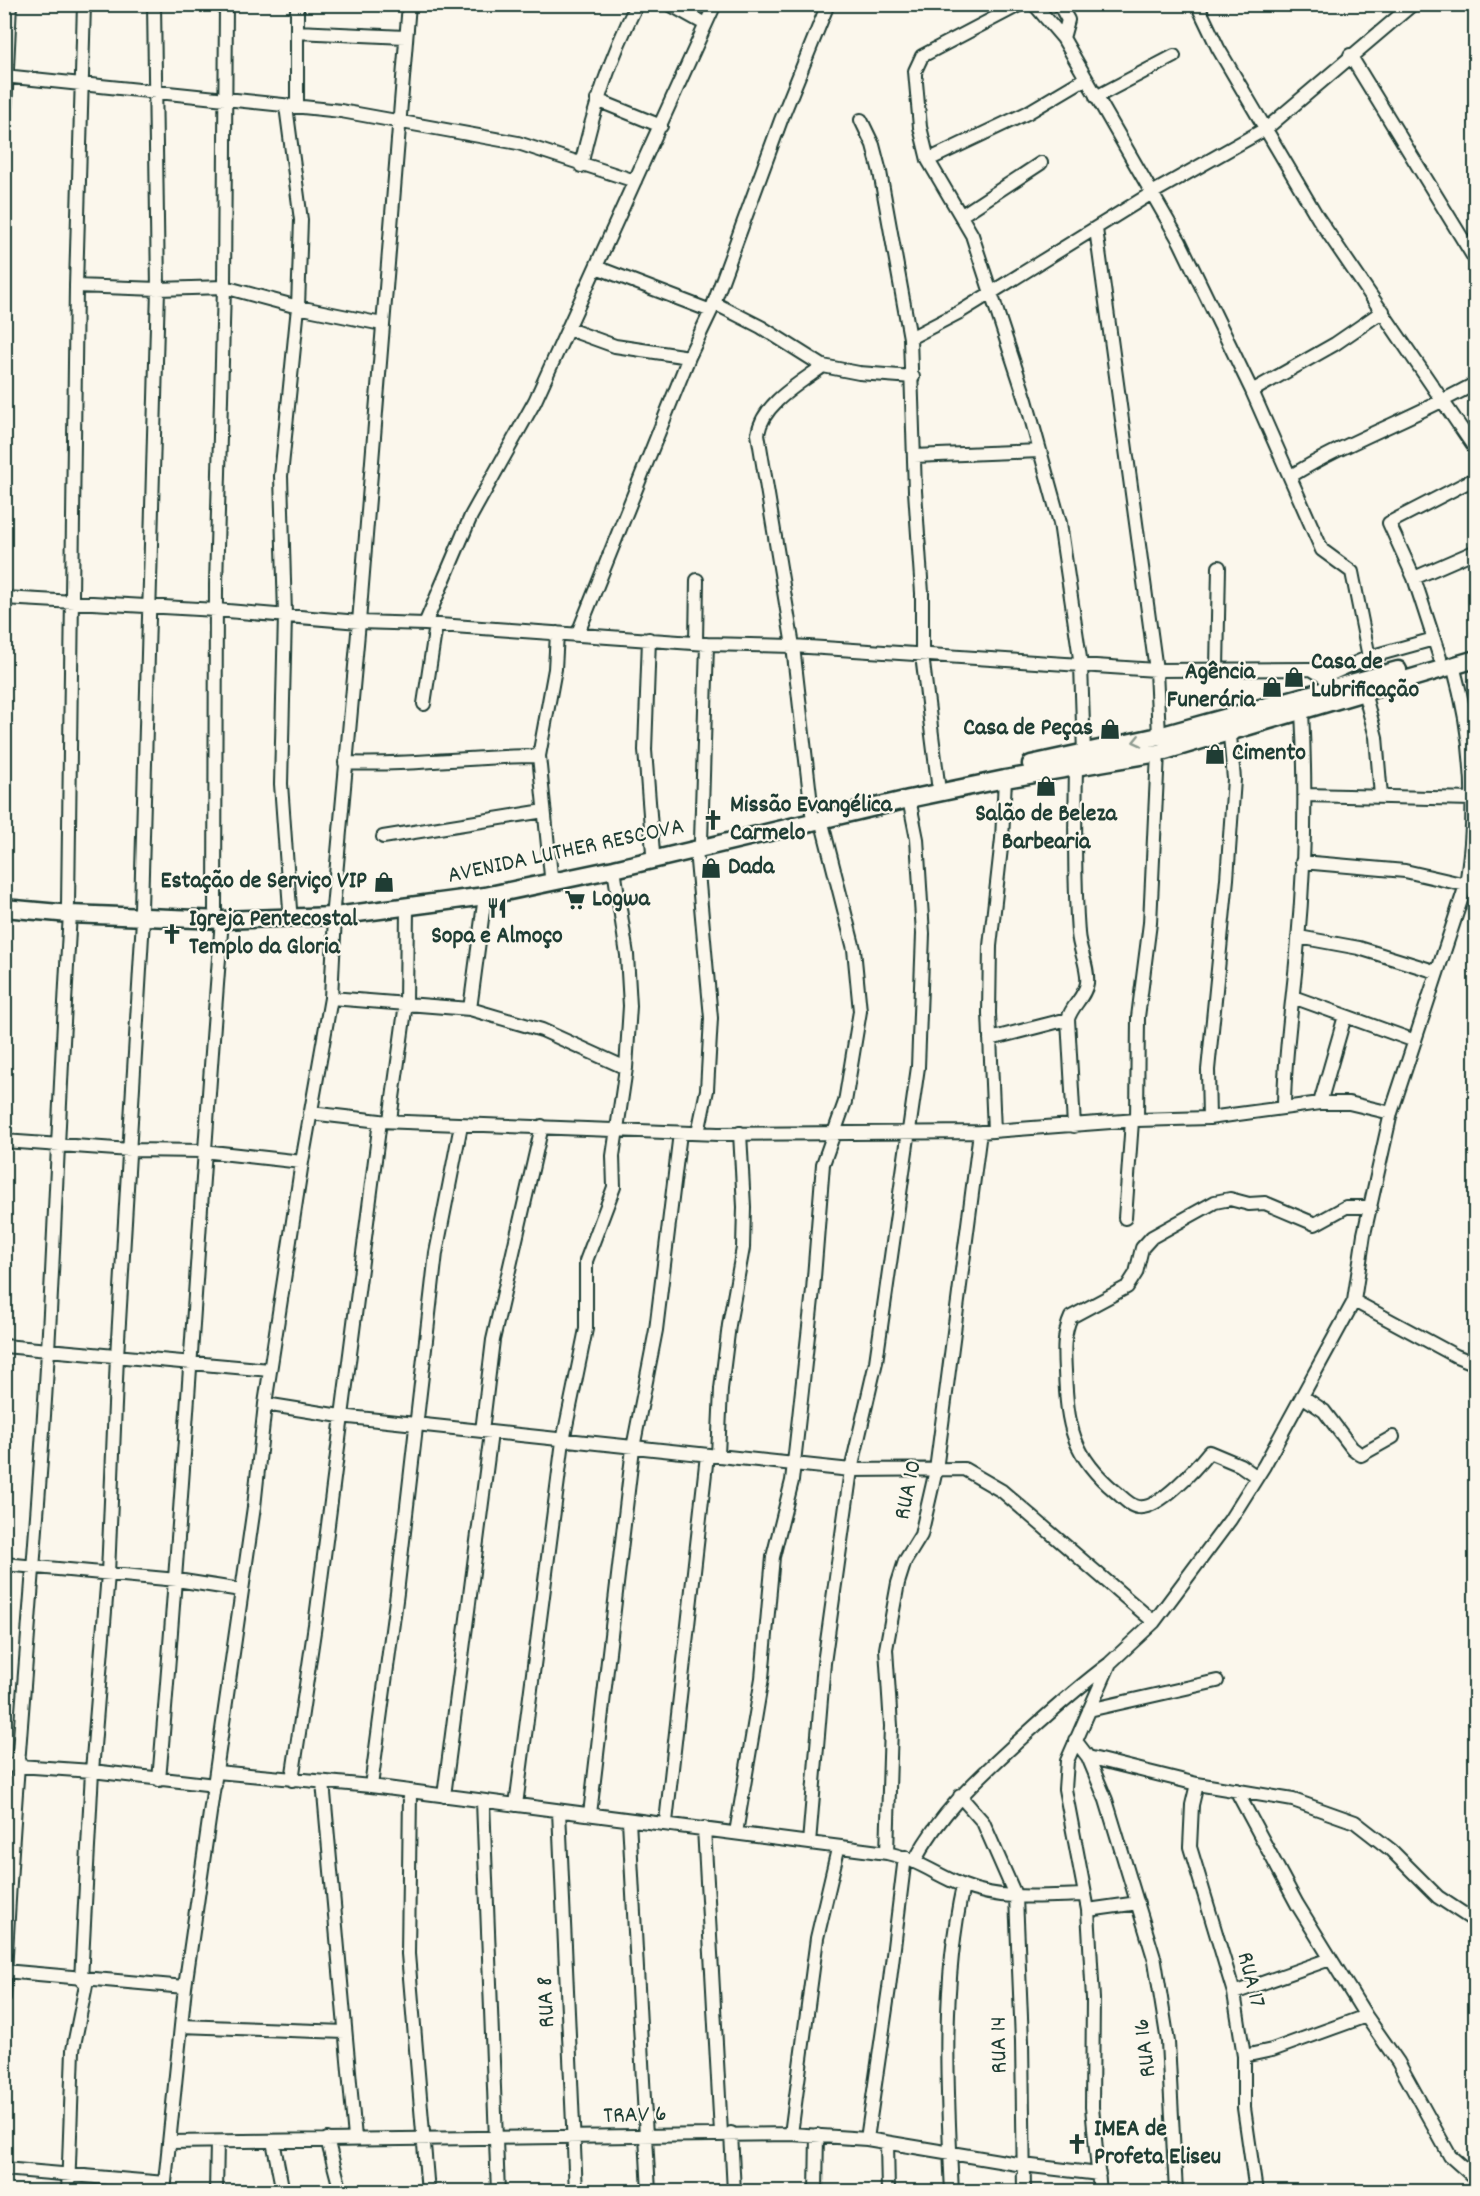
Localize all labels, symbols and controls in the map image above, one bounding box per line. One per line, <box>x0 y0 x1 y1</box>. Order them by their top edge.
place label: Casa de Lubrificação <box>1311 646 1419 708</box>
place label: Agência Funerária <box>1167 656 1256 718</box>
shop icon: Casa de Lubrificação <box>1282 665 1306 689</box>
shop icon: Agência Funerária <box>1260 675 1284 699</box>
place label: Casa de Peças <box>963 712 1093 746</box>
shop icon: Casa de Peças <box>1098 717 1122 741</box>
one-way arrow <box>1132 734 1142 747</box>
place label: Cimento <box>1232 737 1306 771</box>
shop icon: Cimento <box>1203 742 1227 766</box>
shop icon: Salão de Beleza Barbearia <box>1034 774 1058 798</box>
place label: Missão Evangélica Carmelo <box>730 789 893 851</box>
place label: Salão de Beleza Barbearia <box>975 798 1118 860</box>
church icon: Missão Evangélica Carmelo <box>701 808 725 832</box>
street label: AVENIDA LUTHER RESCOVA <box>445 810 687 894</box>
place label: Dada <box>728 851 775 885</box>
shop icon: Dada <box>699 856 723 880</box>
place label: Estação de Serviço VIP <box>161 865 367 899</box>
shop icon: Estação de Serviço VIP <box>372 870 396 894</box>
place label: Logwa <box>592 883 650 917</box>
supermarket icon: Logwa <box>563 888 587 912</box>
restaurant icon: Sopa e Almoço <box>485 896 509 920</box>
place label: Igreja Pentecostal Templo da Gloria <box>189 903 358 965</box>
place label: Sopa e Almoço <box>431 920 563 954</box>
church icon: Igreja Pentecostal Templo da Gloria <box>160 922 184 946</box>
street label: RUA 10 <box>886 1457 932 1523</box>
street label: RUA 17 <box>1227 1949 1273 2011</box>
street label: RUA 8 <box>529 1975 565 2029</box>
street label: RUA 14 <box>983 2016 1017 2074</box>
street label: RUA 16 <box>1126 2017 1166 2079</box>
street label: TRAV 6 <box>603 2098 667 2134</box>
place label: IMEA de Profeta Eliseu <box>1094 2113 1221 2175</box>
church icon: IMEA de Profeta Eliseu <box>1065 2132 1089 2156</box>

